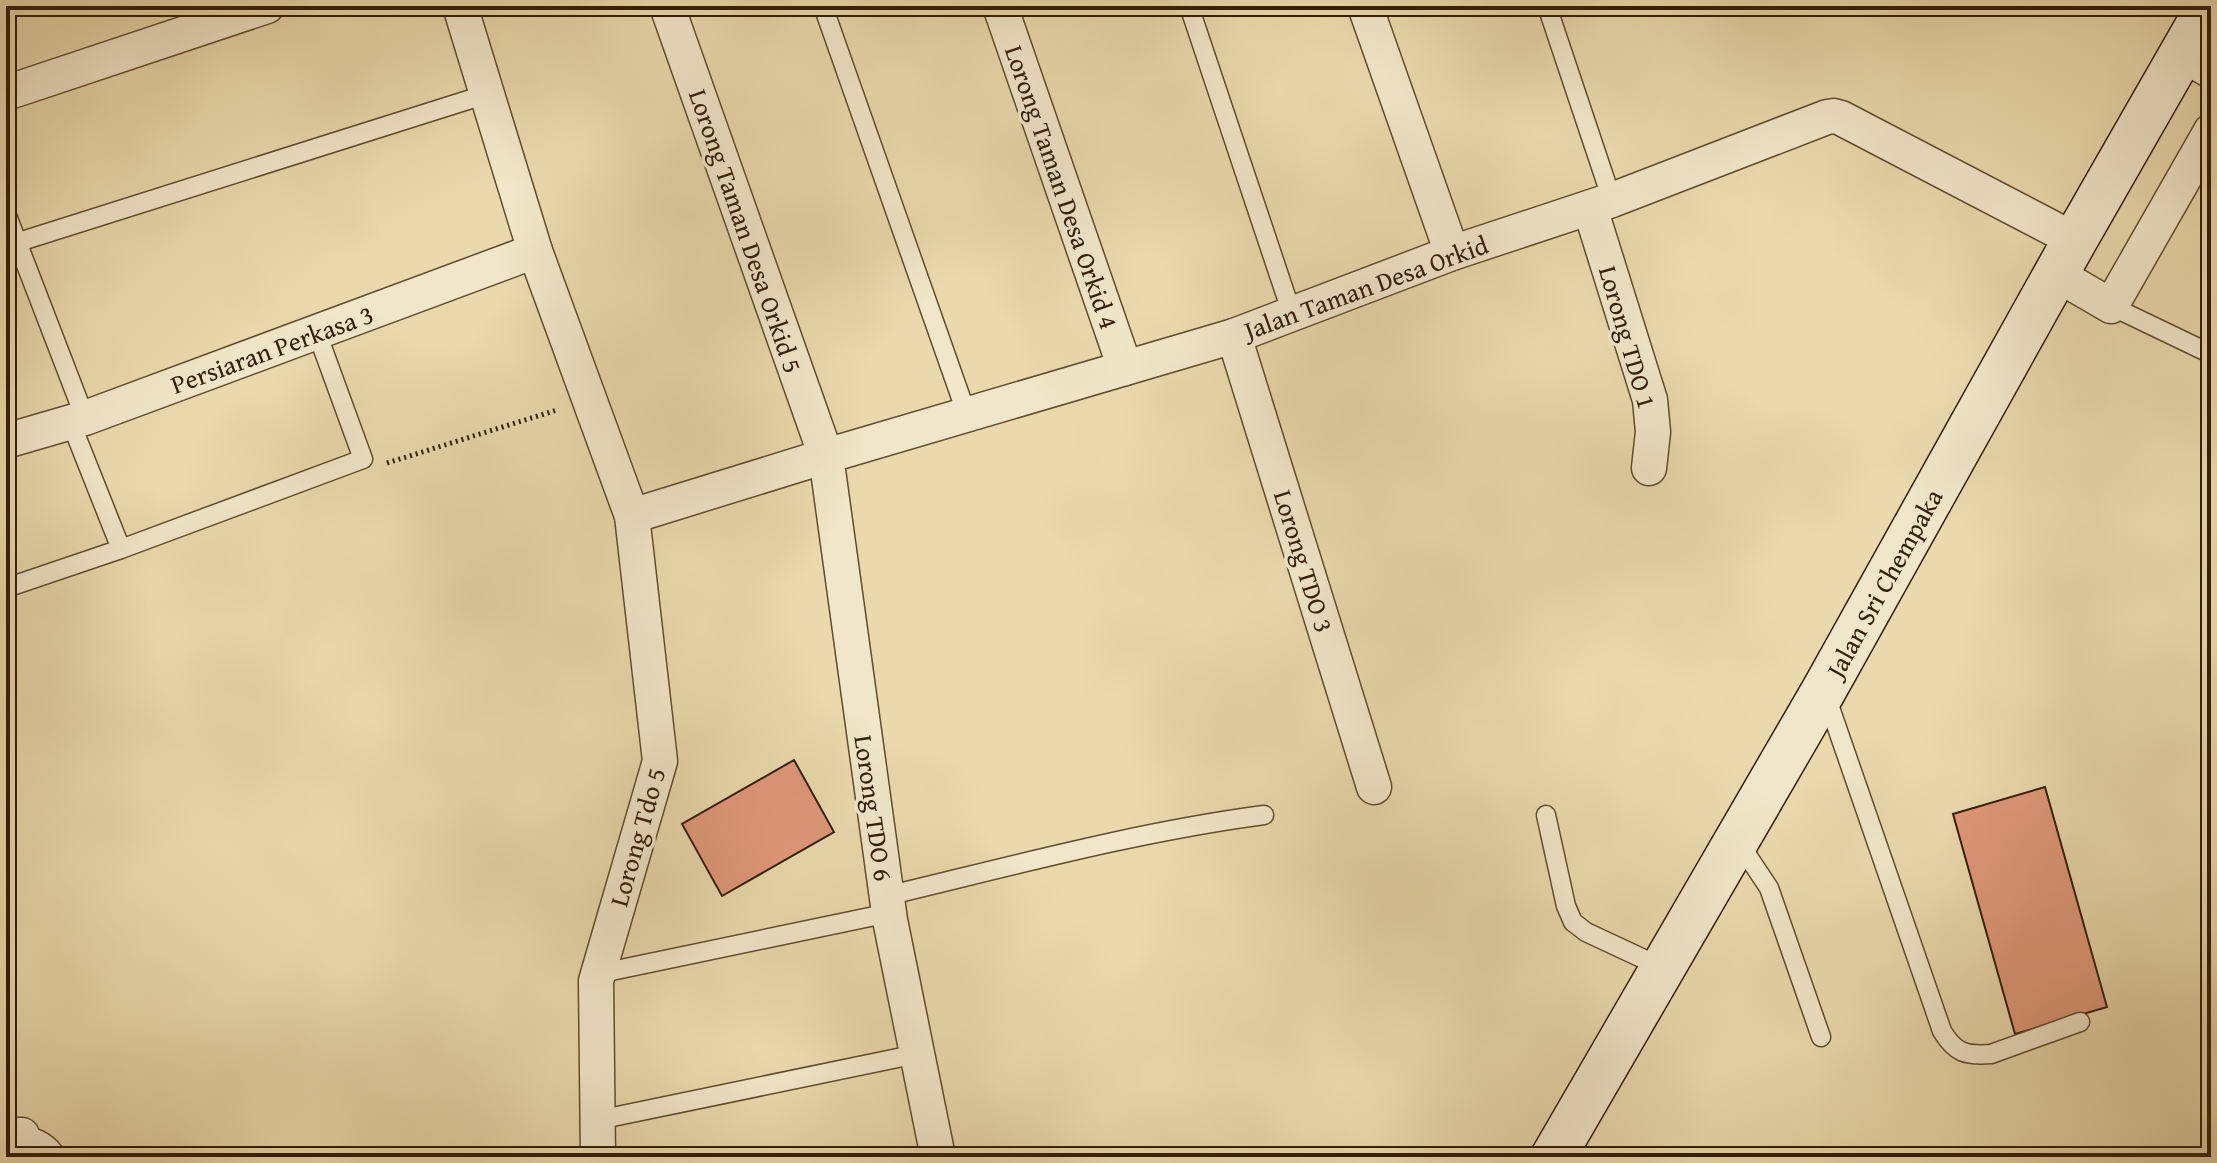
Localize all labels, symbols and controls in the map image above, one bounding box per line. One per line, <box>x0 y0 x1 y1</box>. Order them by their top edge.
street label: Lorong Taman Desa Orkid 4 <box>995 40 1129 334</box>
street label: Lorong Taman Desa Orkid 5 <box>679 84 813 378</box>
street label: Jalan Taman Desa Orkid <box>1236 225 1494 350</box>
street label: Lorong TDO 1 <box>1589 261 1667 413</box>
street label: Persiaran Perkasa 3 <box>165 294 379 404</box>
street label: Jalan Sri Chempaka <box>1814 481 1952 687</box>
street label: Lorong TDO 3 <box>1264 485 1344 637</box>
street label: Lorong TDO 6 <box>844 732 904 884</box>
street label: Lorong Tdo 5 <box>599 763 675 911</box>

